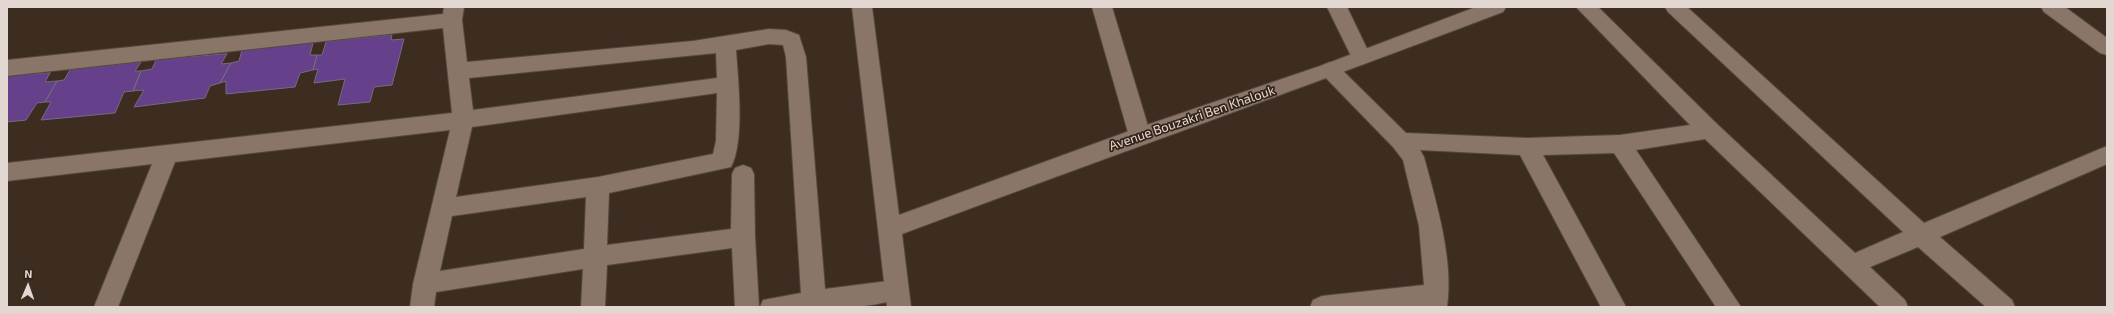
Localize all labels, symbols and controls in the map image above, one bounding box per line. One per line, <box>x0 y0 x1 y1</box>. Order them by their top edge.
street label: Avenue Bouzakri Ben Khalouk <box>1107 82 1277 154</box>
north arrow <box>8 266 48 306</box>
text: N <box>24 267 33 280</box>

